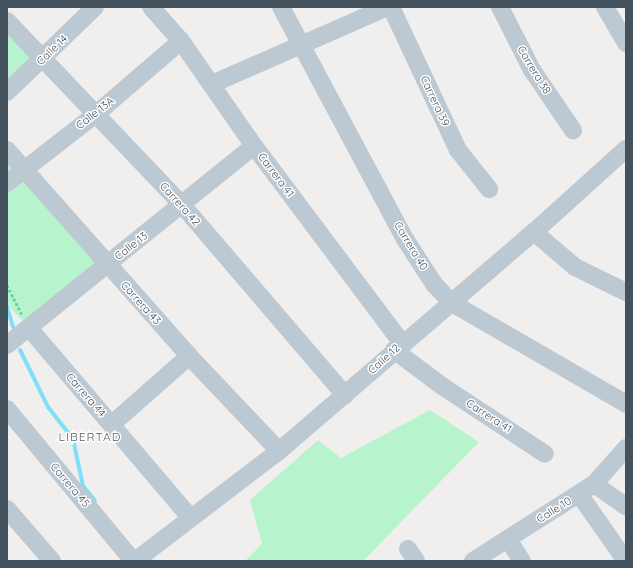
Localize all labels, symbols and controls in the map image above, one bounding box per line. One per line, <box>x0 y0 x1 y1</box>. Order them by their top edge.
street label: Calle 14 <box>34 32 70 68</box>
street label: Carrera 38 <box>514 44 554 96</box>
street label: Carrera 39 <box>418 74 452 128</box>
street label: Calle 13A <box>73 94 117 132</box>
street label: Carrera 41 <box>255 150 297 200</box>
street label: Carrera 42 <box>157 180 203 228</box>
street label: Carrera 40 <box>391 219 431 273</box>
street label: Calle 13 <box>112 229 150 263</box>
street label: Carrera 43 <box>118 279 164 327</box>
street label: Calle 12 <box>365 341 403 377</box>
street label: Carrera 44 <box>63 370 109 420</box>
street label: Carrera 41 <box>464 396 514 436</box>
district label: LIBERTAD <box>59 430 121 444</box>
street label: Carrera 45 <box>48 460 92 510</box>
street label: Calle 10 <box>534 494 574 526</box>

